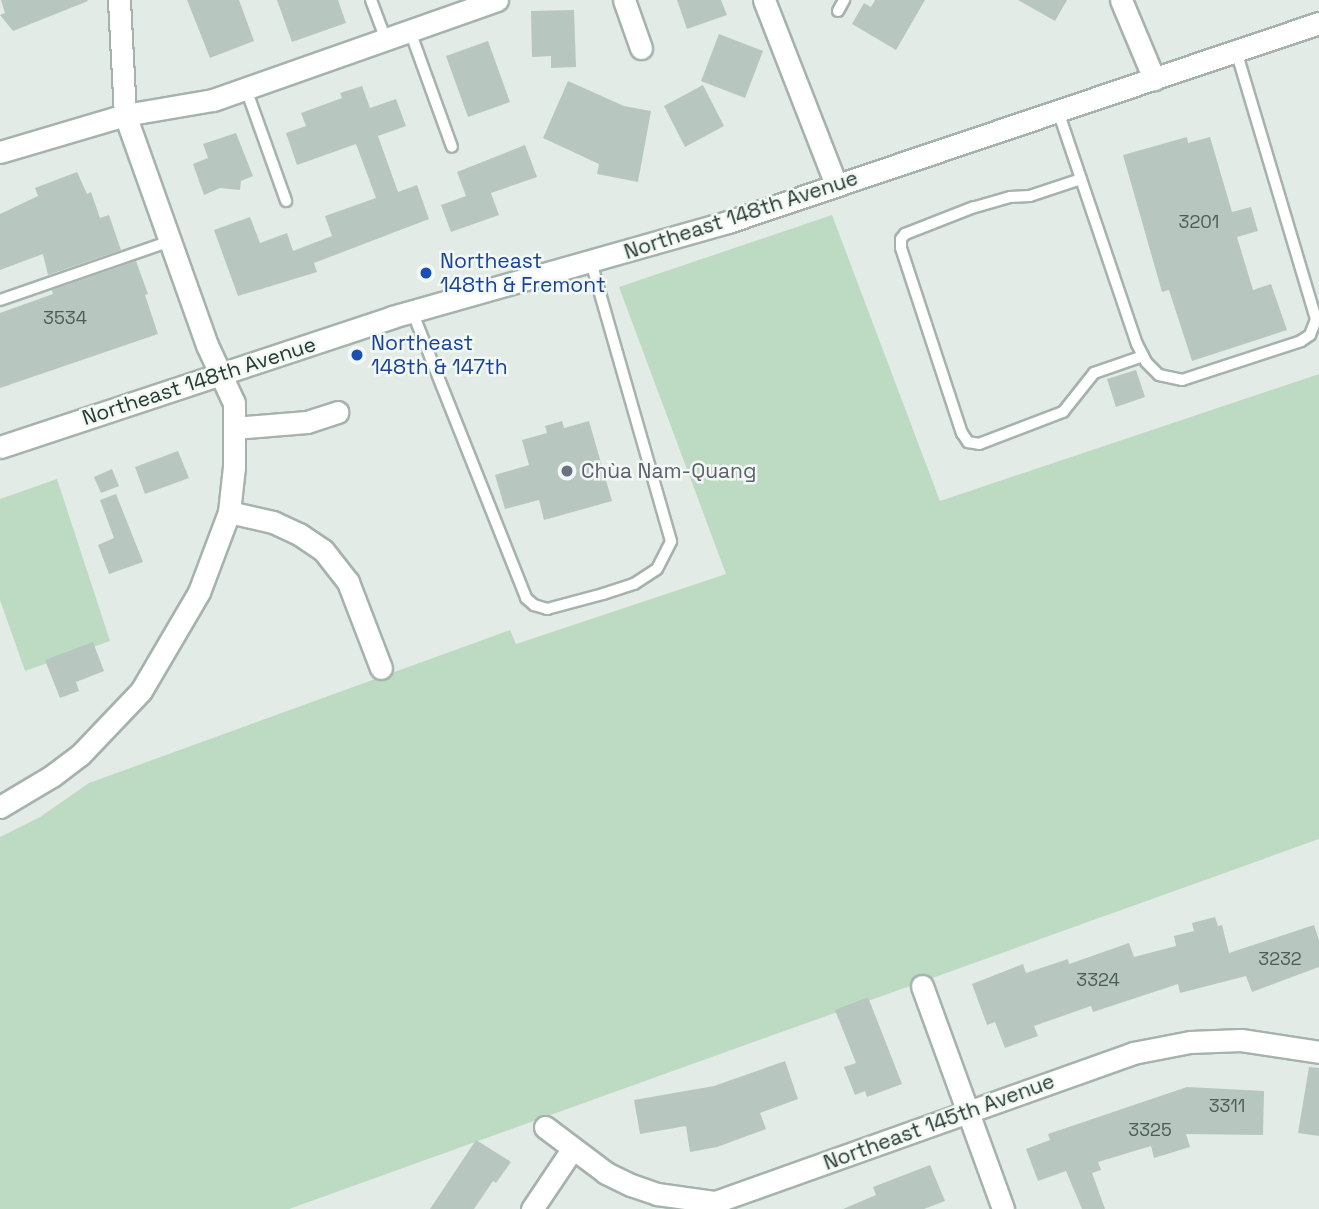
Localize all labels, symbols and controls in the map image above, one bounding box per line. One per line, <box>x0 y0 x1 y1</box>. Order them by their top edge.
street label: Northeast 148th Avenue <box>621 165 861 265</box>
house number: 3201 <box>1179 211 1219 233</box>
place label: Northeast 148th & Fremont <box>440 248 606 298</box>
marker: Northeast 148th & Fremont <box>418 265 434 281</box>
house number: 3534 <box>43 307 87 329</box>
place label: Northeast 148th & 147th <box>371 330 508 380</box>
street label: Northeast 148th Avenue <box>79 331 319 431</box>
marker: Northeast 148th & 147th <box>349 347 365 363</box>
place label: Chùa Nam-Quang <box>581 458 756 484</box>
marker: Chùa Nam-Quang <box>559 463 575 479</box>
house number: 3232 <box>1258 948 1302 970</box>
house number: 3324 <box>1076 969 1120 991</box>
street label: Northeast 145th Avenue <box>820 1068 1058 1176</box>
house number: 3311 <box>1209 1095 1245 1117</box>
house number: 3325 <box>1128 1119 1172 1141</box>

